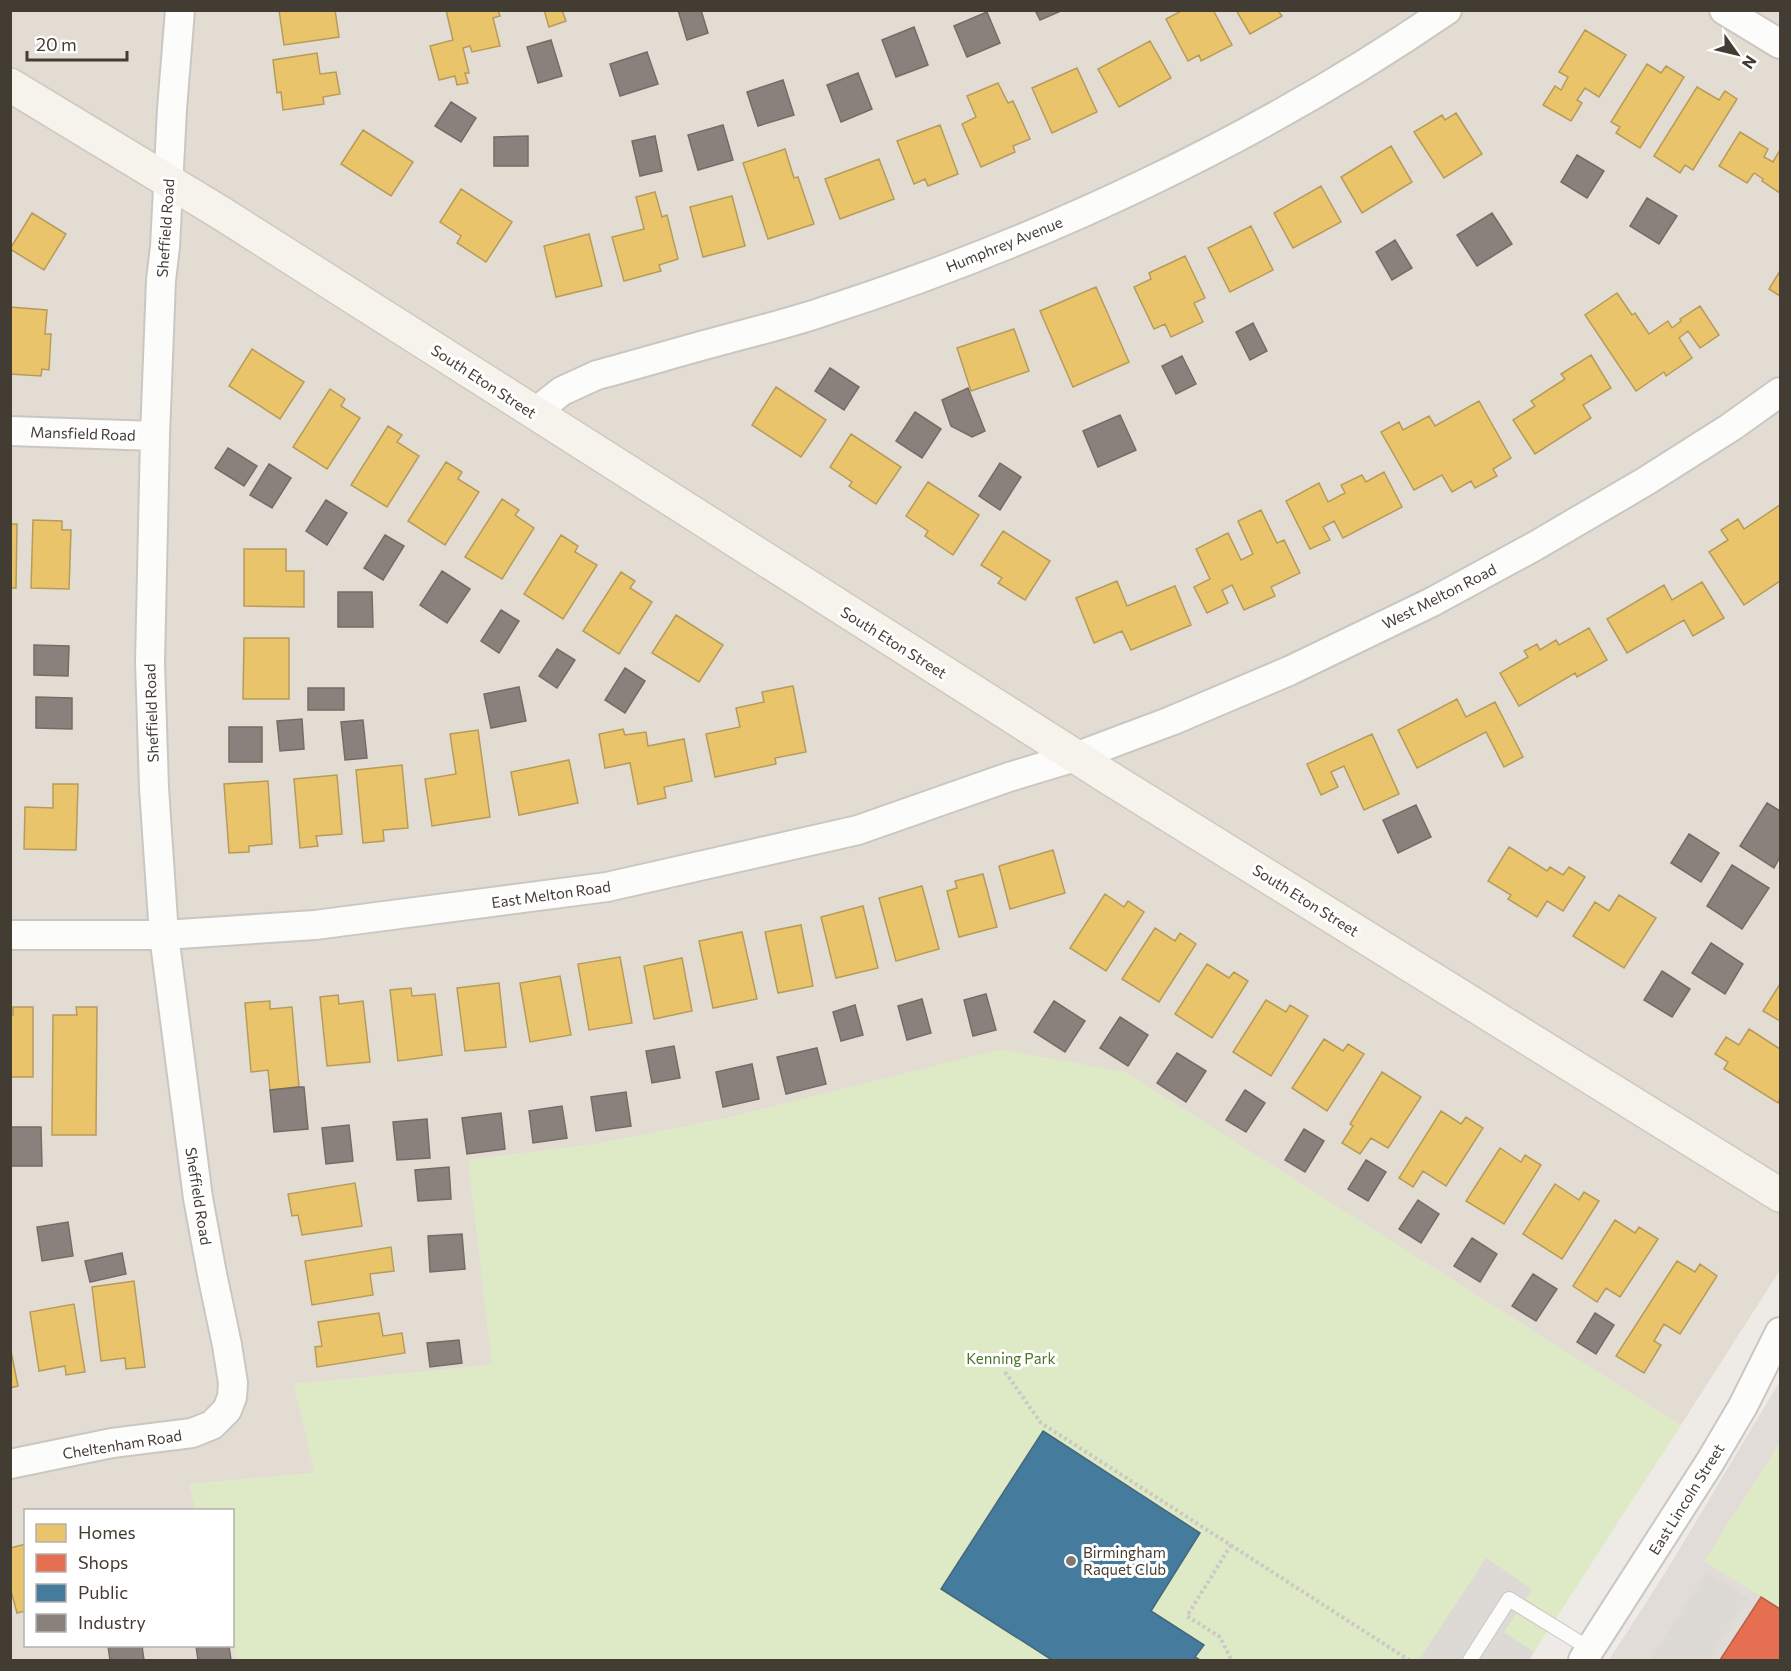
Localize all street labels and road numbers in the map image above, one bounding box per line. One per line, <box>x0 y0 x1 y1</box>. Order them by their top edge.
street label: Sheffield Road <box>153 178 177 278</box>
street label: Humphrey Avenue <box>943 212 1065 276</box>
street label: South Eton Street <box>428 340 540 422</box>
street label: Mansfield Road <box>30 422 136 444</box>
street label: West Melton Road <box>1379 559 1499 633</box>
street label: South Eton Street <box>838 602 950 682</box>
street label: Sheffield Road <box>140 663 162 763</box>
street label: South Eton Street <box>1250 860 1362 940</box>
street label: East Melton Road <box>490 877 612 911</box>
street label: Sheffield Road <box>182 1146 216 1246</box>
street label: Cheltenham Road <box>61 1426 183 1462</box>
street label: East Lincoln Street <box>1645 1440 1727 1558</box>

